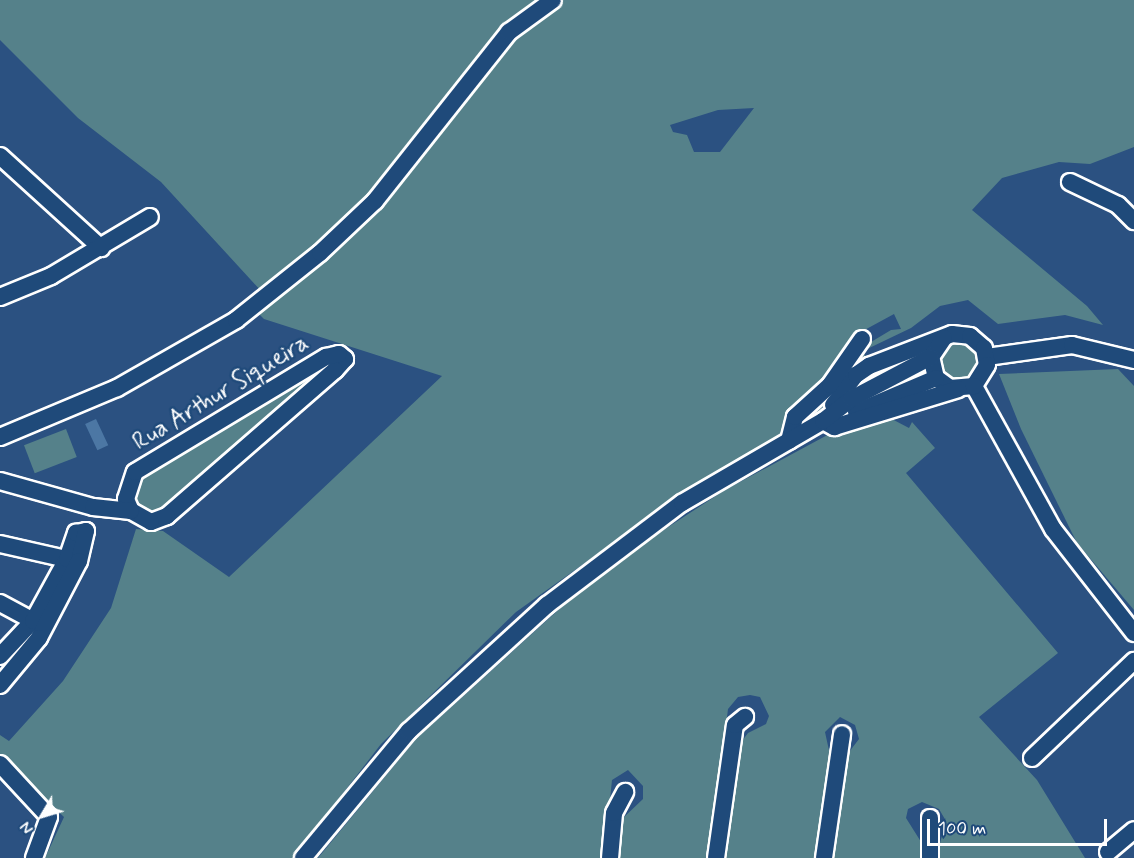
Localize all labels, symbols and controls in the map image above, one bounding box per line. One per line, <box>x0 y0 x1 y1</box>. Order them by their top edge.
street label: Rua Arthur Siqueira <box>130 330 312 456</box>
north arrow <box>12 786 72 846</box>
scale bar <box>930 807 1110 845</box>
text: N <box>16 817 39 838</box>
text: 100 m <box>938 817 986 841</box>

